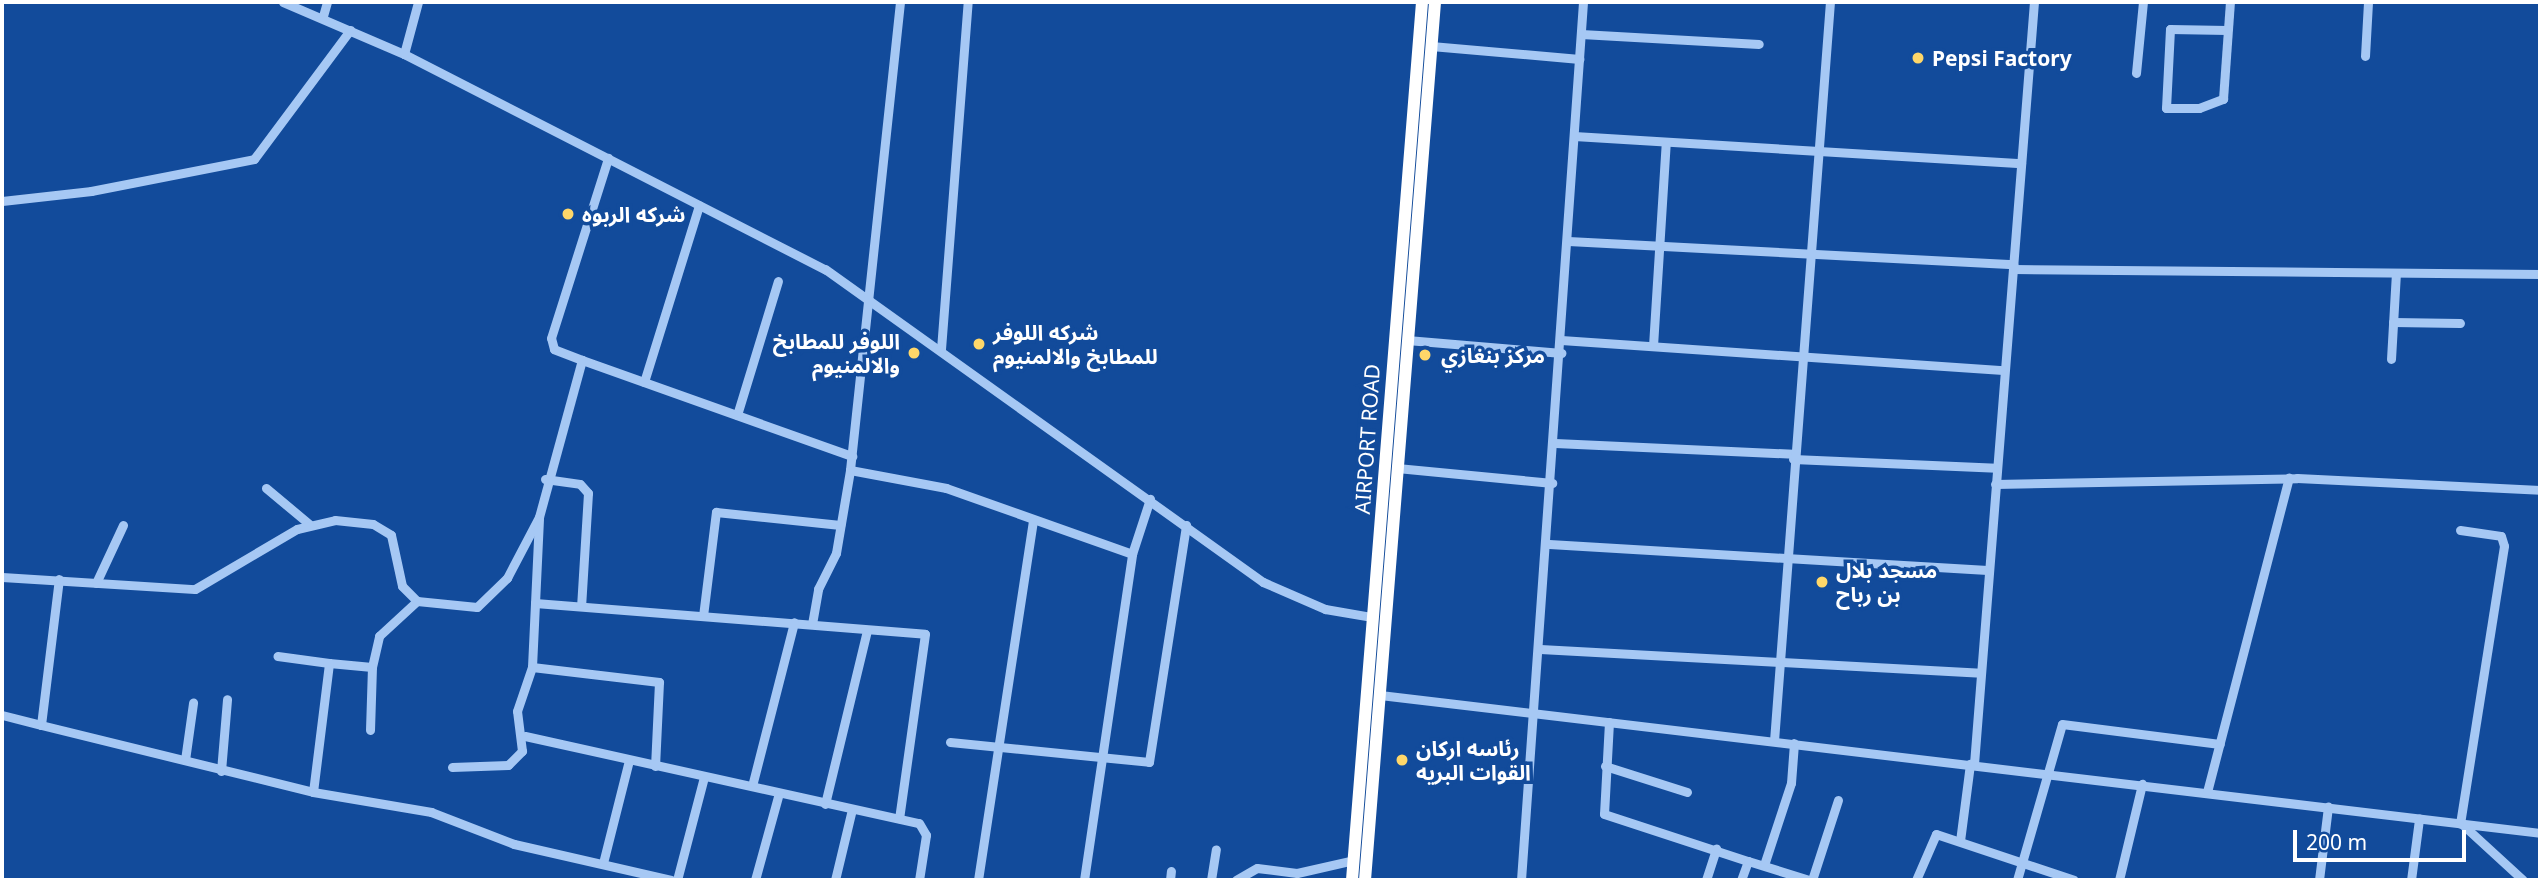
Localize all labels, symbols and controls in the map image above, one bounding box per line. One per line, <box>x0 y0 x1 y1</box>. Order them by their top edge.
place label: Pepsi Factory <box>1932 45 2072 71</box>
marker: Pepsi Factory <box>1910 50 1926 66</box>
place label: شركه الربوه <box>582 201 686 227</box>
marker: شركه الربوه <box>560 206 576 222</box>
place label: شركه اللوفر للمطابخ والالمنيوم <box>993 319 1158 369</box>
place label: اللوفر للمطابخ والالمنيوم <box>773 328 900 378</box>
marker: شركه اللوفر للمطابخ والالمنيوم <box>971 336 987 352</box>
place label: مركز بنغازي <box>1441 342 1545 368</box>
marker: اللوفر للمطابخ والالمنيوم <box>906 345 922 361</box>
marker: مركز بنغازي <box>1415 345 1435 365</box>
street label: AIRPORT ROAD <box>1349 363 1385 515</box>
place label: مسجد بلال بن رباح <box>1836 557 1937 607</box>
marker: مسجد بلال بن رباح <box>1814 574 1830 590</box>
place label: رئاسه اركان القوات البريه <box>1416 735 1531 785</box>
marker: رئاسه اركان القوات البريه <box>1394 752 1410 768</box>
scale bar <box>2297 816 2470 860</box>
text: 200 m <box>2306 828 2367 856</box>

